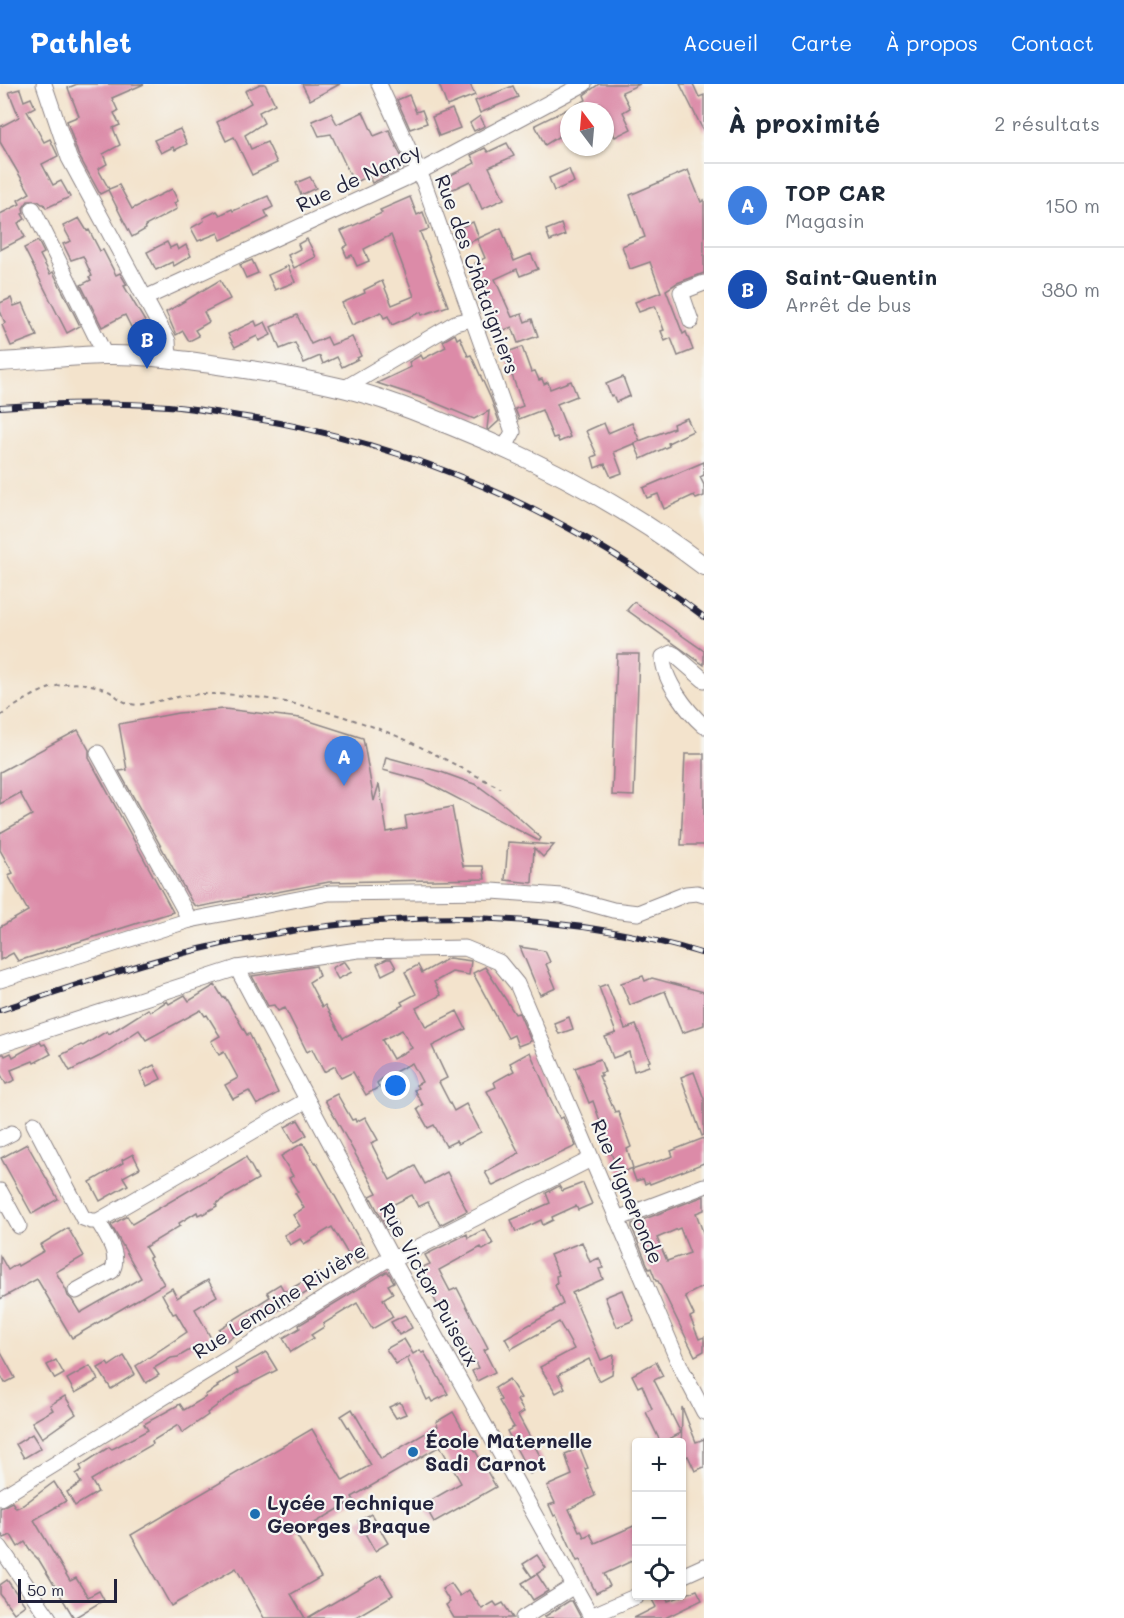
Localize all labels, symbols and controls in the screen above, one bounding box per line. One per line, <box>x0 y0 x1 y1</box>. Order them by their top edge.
text: Pathlet <box>30 24 132 60</box>
text: Accueil <box>683 29 758 56</box>
text: Carte <box>791 29 852 56</box>
text: À propos <box>885 29 978 56</box>
text: Contact <box>1011 29 1094 56</box>
north arrow <box>560 102 614 156</box>
text: À proximité <box>728 106 880 140</box>
text: 2 résultats <box>994 110 1100 136</box>
street label: Rue de Nancy <box>292 137 424 217</box>
street label: Rue des Châtaigniers <box>430 171 526 377</box>
text: TOP CAR <box>785 178 886 207</box>
text: A <box>741 192 754 218</box>
text: 150 m <box>1045 192 1100 218</box>
text: Magasin <box>785 207 864 233</box>
text: Saint-Quentin <box>785 262 937 291</box>
text: B <box>741 276 754 302</box>
text: 380 m <box>1042 276 1100 302</box>
text: Arrêt de bus <box>785 291 911 317</box>
pin: B <box>128 320 166 369</box>
pin: A <box>324 736 364 786</box>
your location <box>381 1071 410 1100</box>
street label: Rue Vigneronde <box>586 1115 670 1267</box>
street label: Rue Victor Puiseux <box>374 1198 486 1370</box>
street label: Rue Lemoine Rivière <box>187 1236 371 1364</box>
place label: École Maternelle Sadi Carnot <box>425 1427 592 1476</box>
map controls <box>632 1438 686 1600</box>
button: + <box>632 1438 686 1492</box>
marker: École Maternelle Sadi Carnot <box>406 1445 420 1459</box>
place label: Lycée Technique Georges Braque <box>267 1489 434 1538</box>
button: − <box>632 1492 686 1546</box>
marker: Lycée Technique Georges Braque <box>248 1507 262 1521</box>
button: locate <box>632 1546 686 1600</box>
scale bar <box>18 1576 117 1604</box>
text: 50 m <box>27 1579 64 1600</box>

